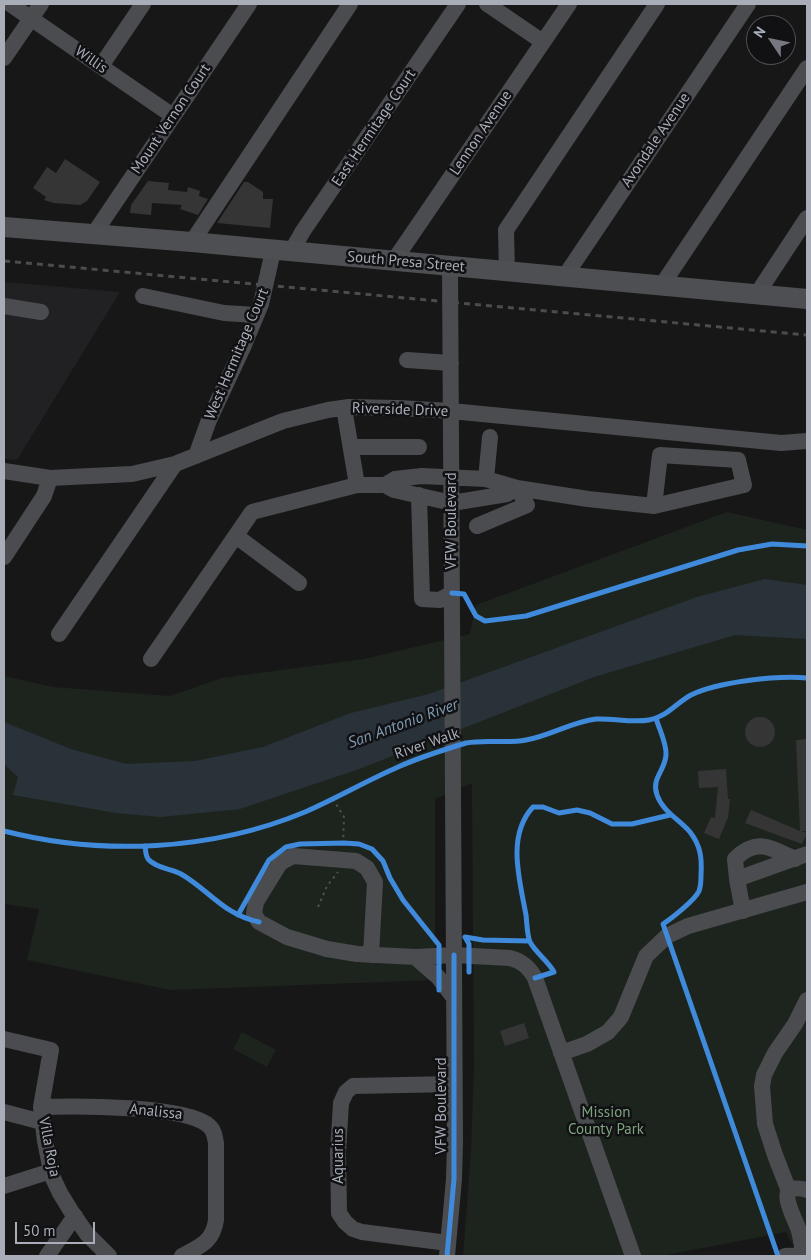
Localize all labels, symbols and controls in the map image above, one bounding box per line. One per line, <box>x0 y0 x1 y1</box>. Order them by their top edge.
north arrow <box>746 15 796 65</box>
text: N <box>749 23 769 41</box>
street label: Willis <box>71 42 111 78</box>
street label: Mount Vernon Court <box>127 61 215 177</box>
street label: East Hermitage Court <box>328 66 420 190</box>
street label: Lennon Avenue <box>446 87 516 179</box>
street label: Avondale Avenue <box>618 89 694 191</box>
street label: South Presa Street <box>346 248 466 276</box>
street label: West Hermitage Court <box>201 286 273 422</box>
street label: Riverside Drive <box>352 399 448 421</box>
street label: VFW Boulevard <box>443 472 461 570</box>
water label: San Antonio River <box>345 695 461 753</box>
street label: River Walk <box>392 724 462 764</box>
street label: VFW Boulevard <box>433 1057 451 1155</box>
street label: Analissa <box>129 1100 183 1124</box>
park label: Mission County Park <box>568 1104 644 1139</box>
street label: Villa Roja <box>34 1116 64 1178</box>
street label: Aquarius <box>330 1128 348 1184</box>
scale bar <box>18 1212 98 1244</box>
text: 50 m <box>23 1221 56 1240</box>

